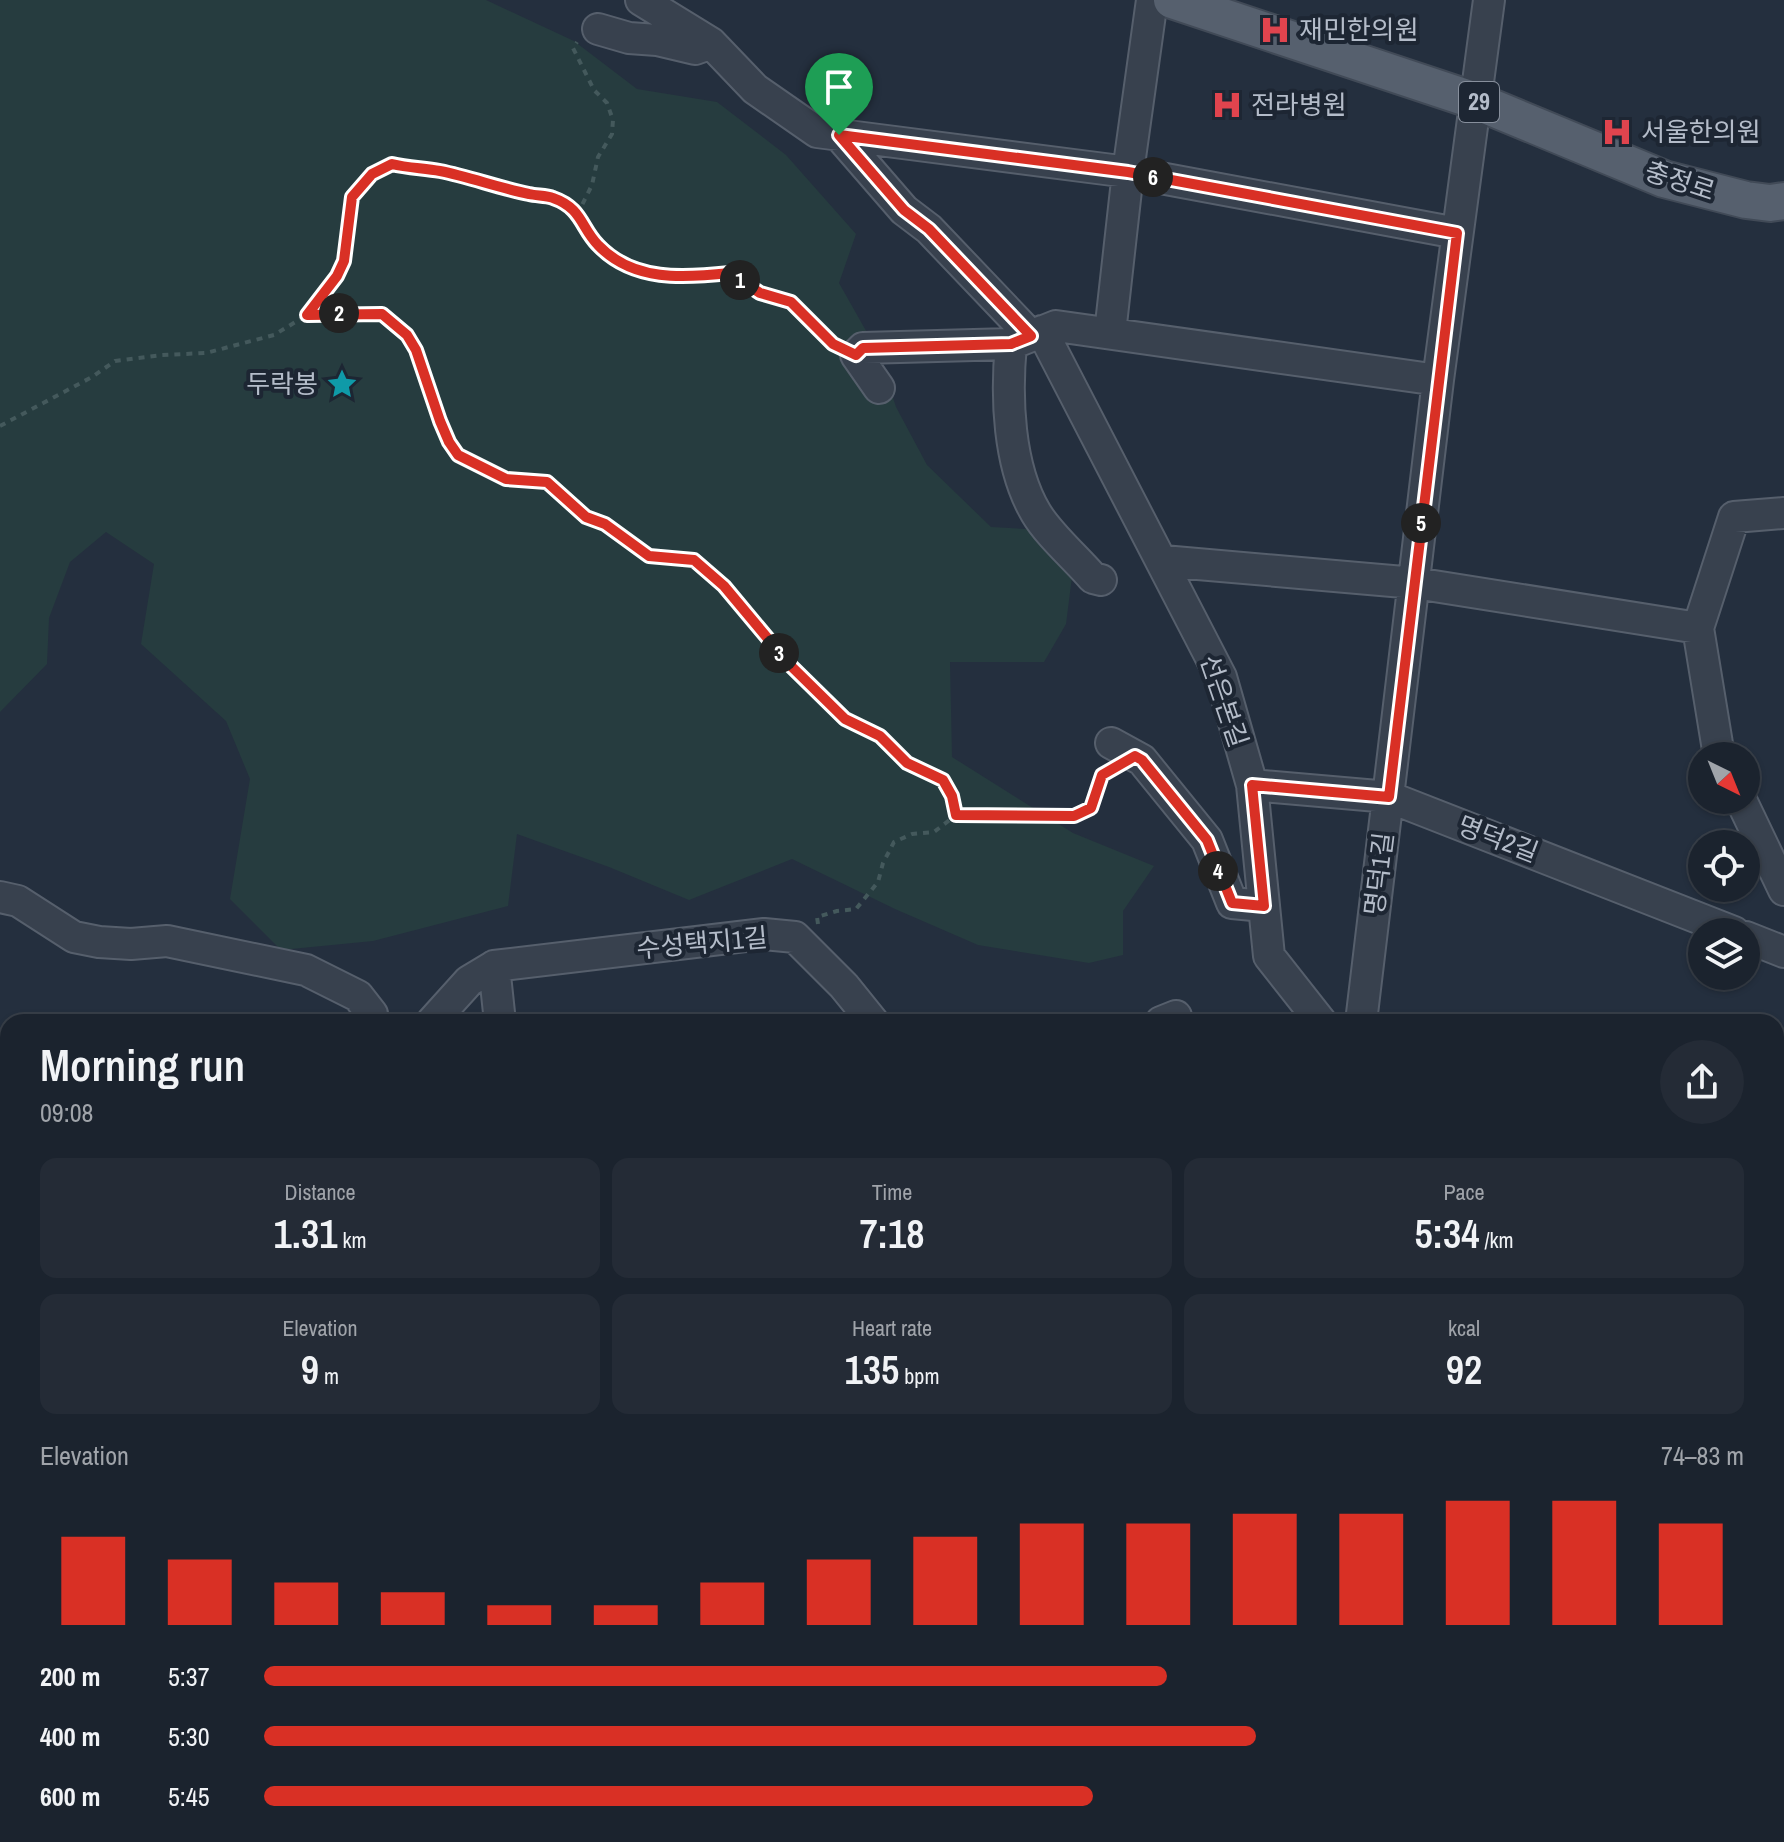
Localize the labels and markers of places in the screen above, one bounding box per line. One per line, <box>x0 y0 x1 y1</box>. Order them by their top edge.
place label: 재민한의원 <box>1299 12 1419 47</box>
hospital icon: 재민한의원 <box>1258 13 1292 47</box>
pin <box>805 53 873 135</box>
place label: 전라병원 <box>1251 87 1347 122</box>
hospital icon: 전라병원 <box>1210 88 1244 122</box>
place label: 서울한의원 <box>1641 114 1761 149</box>
hospital icon: 서울한의원 <box>1600 115 1634 149</box>
pin: 6 <box>1133 157 1173 197</box>
pin: 1 <box>720 260 760 300</box>
pin: 2 <box>319 293 359 333</box>
place label: 두락봉 <box>246 366 318 401</box>
place icon: 두락봉 <box>325 367 359 401</box>
pin: 5 <box>1401 503 1441 543</box>
pin: 3 <box>759 633 799 673</box>
pin: 4 <box>1198 851 1238 891</box>

